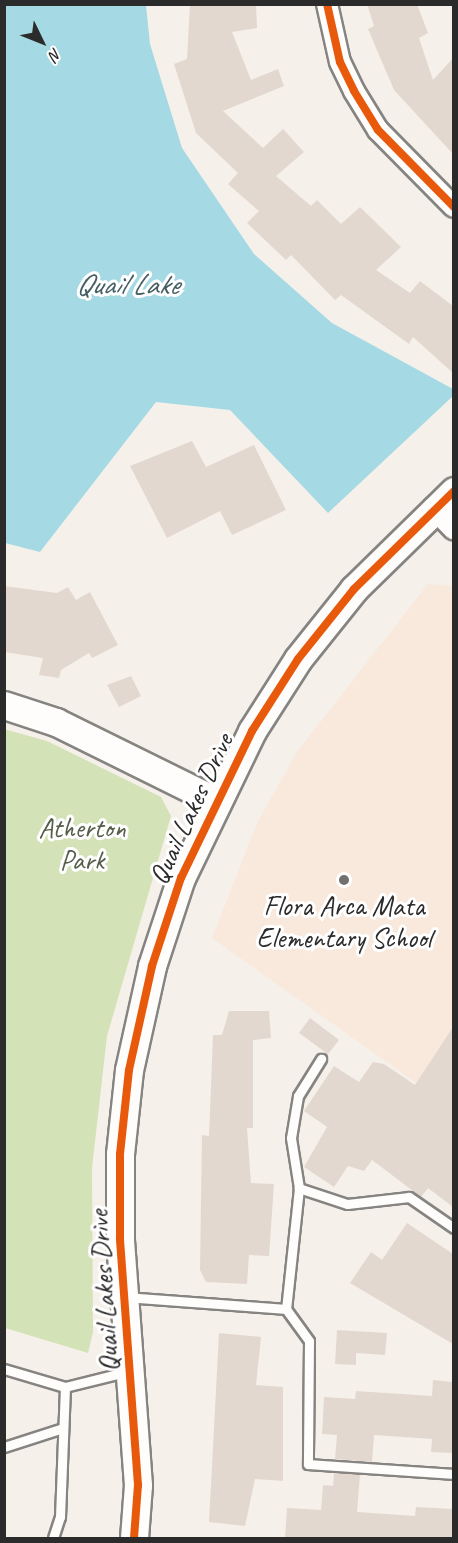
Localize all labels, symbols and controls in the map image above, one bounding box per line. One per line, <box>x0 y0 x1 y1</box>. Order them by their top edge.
north arrow <box>12 12 72 72</box>
text: N <box>44 44 66 65</box>
water label: Quail Lake <box>76 266 178 302</box>
street label: Quail Lakes Drive <box>141 728 241 890</box>
park label: Atherton Park <box>39 811 125 877</box>
marker: Flora Arca Mata Elementary School <box>337 873 351 887</box>
place label: Flora Arca Mata Elementary School <box>257 889 431 955</box>
street label: Quail Lakes Drive <box>82 1209 126 1373</box>

